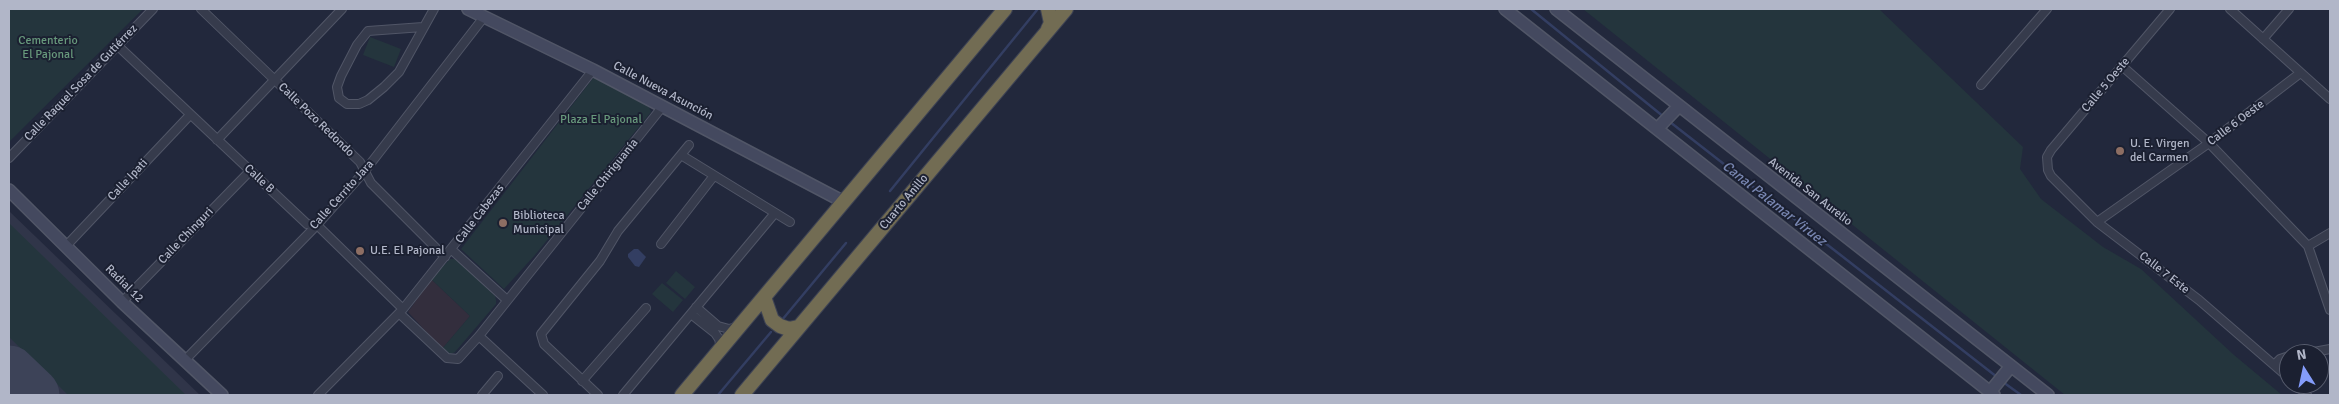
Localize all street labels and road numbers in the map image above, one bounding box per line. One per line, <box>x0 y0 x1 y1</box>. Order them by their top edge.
street label: Calle Raquel Sosa de Gutiérrez <box>21 22 141 144</box>
street label: Calle 5 Oeste <box>2079 55 2133 115</box>
street label: Calle Nueva Asunción <box>611 59 715 123</box>
street label: Calle Pozo Redondo <box>275 80 357 160</box>
street label: Calle 6 Oeste <box>2205 97 2267 149</box>
street label: Calle Chiriguanía <box>575 136 641 214</box>
street label: Avenida San Aurelio <box>1765 155 1855 229</box>
street label: Calle Ipati <box>105 156 151 204</box>
street label: Calle Cerrito Jara <box>307 157 377 233</box>
street label: Calle B <box>241 161 277 197</box>
street label: Cuarto Anillo <box>877 171 931 233</box>
street label: Calle Cabezas <box>452 182 508 246</box>
street label: Calle Chinguri <box>155 205 217 267</box>
street label: Calle 7 Este <box>2136 249 2192 297</box>
street label: Radial 12 <box>102 262 146 306</box>

